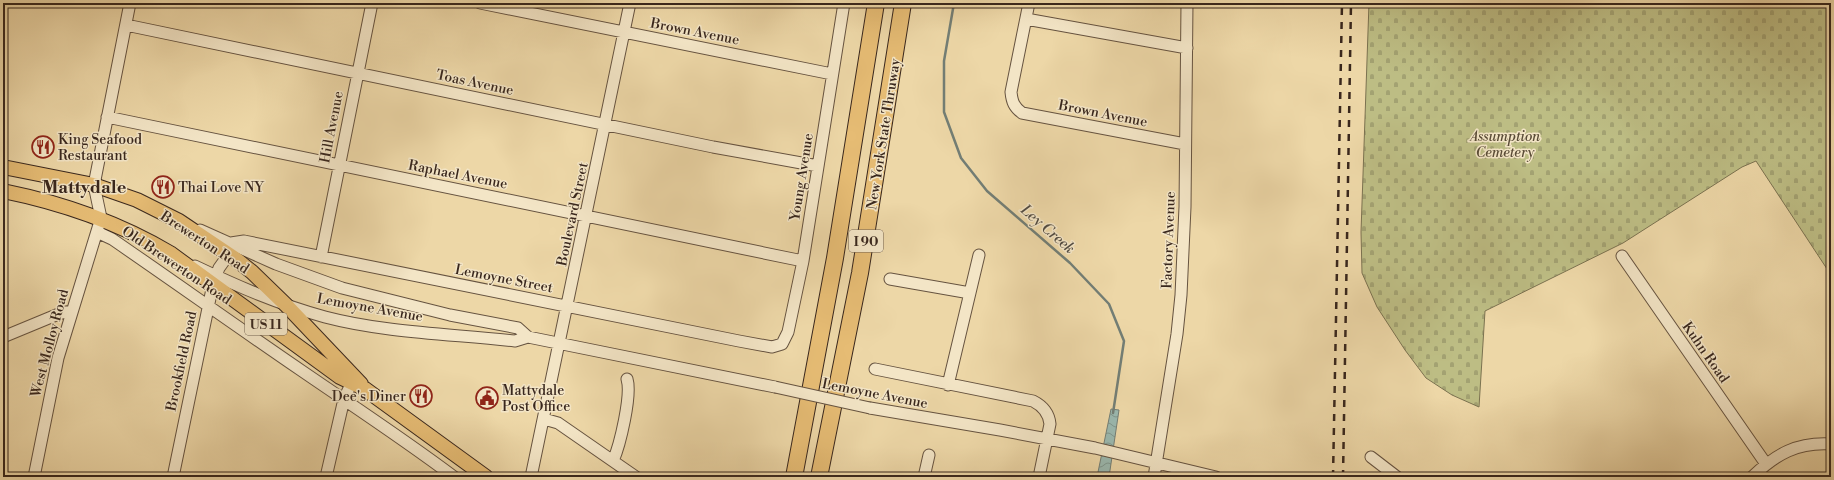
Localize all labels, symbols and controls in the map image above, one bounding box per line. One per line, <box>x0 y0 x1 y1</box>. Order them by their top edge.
street label: Brown Avenue <box>648 14 741 49</box>
street label: New York State Thruway <box>863 57 905 211</box>
street label: Toas Avenue <box>434 66 515 100</box>
street label: Hill Avenue <box>316 90 348 165</box>
street label: Brown Avenue <box>1056 96 1149 131</box>
park label: Assumption Cemetery <box>1468 128 1540 162</box>
place label: King Seafood Restaurant <box>58 131 142 165</box>
street label: Young Avenue <box>786 132 818 223</box>
restaurant icon: King Seafood Restaurant <box>30 134 56 160</box>
street label: Raphael Avenue <box>407 157 509 193</box>
street label: Boulevard Street <box>553 161 593 269</box>
restaurant icon: Thai Love NY <box>150 174 176 200</box>
district label: Mattydale <box>42 176 127 199</box>
place label: Thai Love NY <box>178 179 264 197</box>
street label: Factory Avenue <box>1158 191 1180 289</box>
water label: Ley Creek <box>1016 200 1079 258</box>
street label: Brewerton Road <box>156 207 252 278</box>
street label: Old Brewerton Road <box>118 223 235 309</box>
road number: I 90 <box>849 230 883 252</box>
street label: Lemoyne Street <box>453 261 554 297</box>
street label: West Molloy Road <box>27 287 73 400</box>
street label: Lemoyne Avenue <box>315 290 424 326</box>
street label: Brookfield Road <box>162 309 201 414</box>
road number: US 11 <box>245 313 287 335</box>
street label: Kuhn Road <box>1678 319 1733 387</box>
street label: Lemoyne Avenue <box>820 375 929 413</box>
place label: Mattydale Post Office <box>502 382 570 416</box>
restaurant icon: Dee's Diner <box>408 383 434 409</box>
public building icon: Mattydale Post Office <box>474 385 500 411</box>
place label: Dee's Diner <box>332 388 406 406</box>

